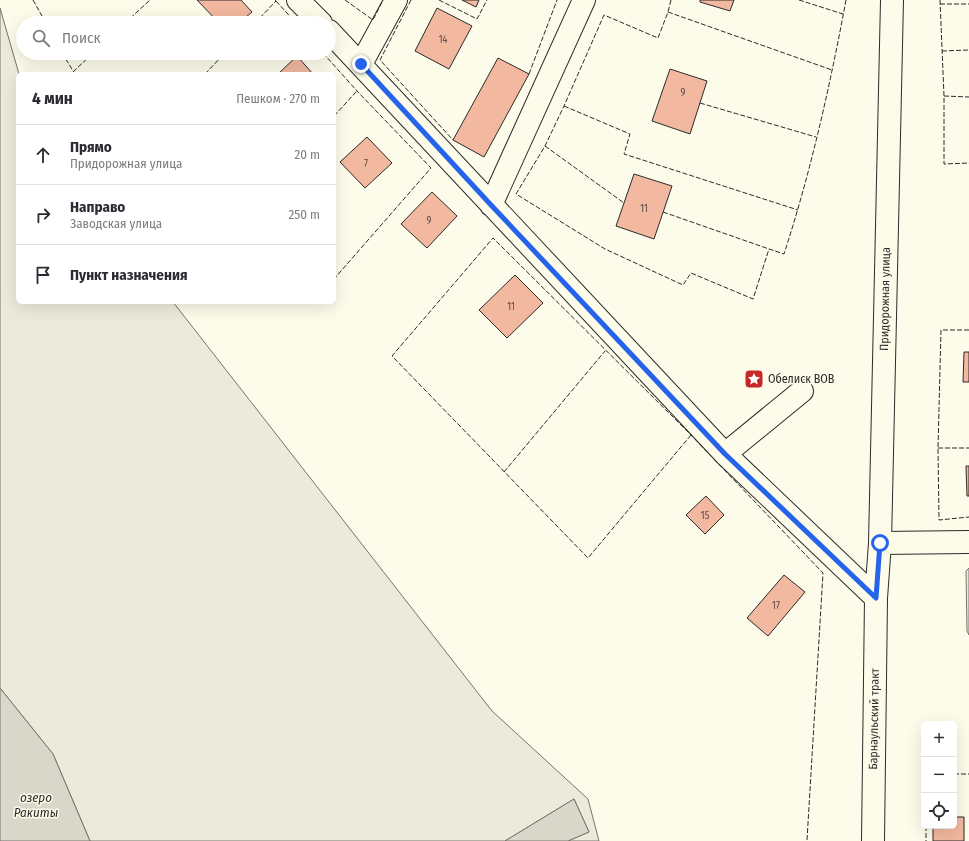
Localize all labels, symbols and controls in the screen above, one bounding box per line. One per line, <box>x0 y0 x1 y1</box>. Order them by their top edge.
search box <box>16 16 336 60</box>
icon: search <box>30 27 52 49</box>
text: Поиск <box>62 29 100 47</box>
house number: 14 <box>439 34 448 46</box>
route end <box>352 55 370 73</box>
house number: 9 <box>681 87 686 99</box>
text: 4 мин <box>32 88 73 109</box>
text: Пешком · 270 m <box>236 91 320 106</box>
text: Прямо <box>70 138 112 156</box>
icon: ahead <box>32 144 54 166</box>
text: 20 m <box>294 147 320 162</box>
text: Придорожная улица <box>70 156 182 171</box>
house number: 7 <box>364 158 368 170</box>
text: Направо <box>70 198 125 216</box>
house number: 11 <box>640 203 648 215</box>
icon: right <box>32 204 54 226</box>
text: 250 m <box>288 207 320 222</box>
house number: 9 <box>427 215 432 227</box>
text: Заводская улица <box>70 216 162 231</box>
street label: Придорожная улица <box>877 247 893 351</box>
icon: arrive <box>32 264 54 286</box>
text: Пункт назначения <box>70 266 188 284</box>
house number: 11 <box>507 301 515 313</box>
place icon: Обелиск ВОВ <box>743 368 765 390</box>
place label: Обелиск ВОВ <box>768 372 835 386</box>
house number: 15 <box>701 510 710 522</box>
route start <box>871 534 889 552</box>
house number: 17 <box>772 600 780 612</box>
street label: Барнаульский тракт <box>866 668 882 770</box>
map controls <box>921 721 957 829</box>
button: + <box>921 721 957 757</box>
button: − <box>921 757 957 793</box>
water label: озеро Ракиты <box>14 790 58 820</box>
button: locate <box>921 793 957 829</box>

